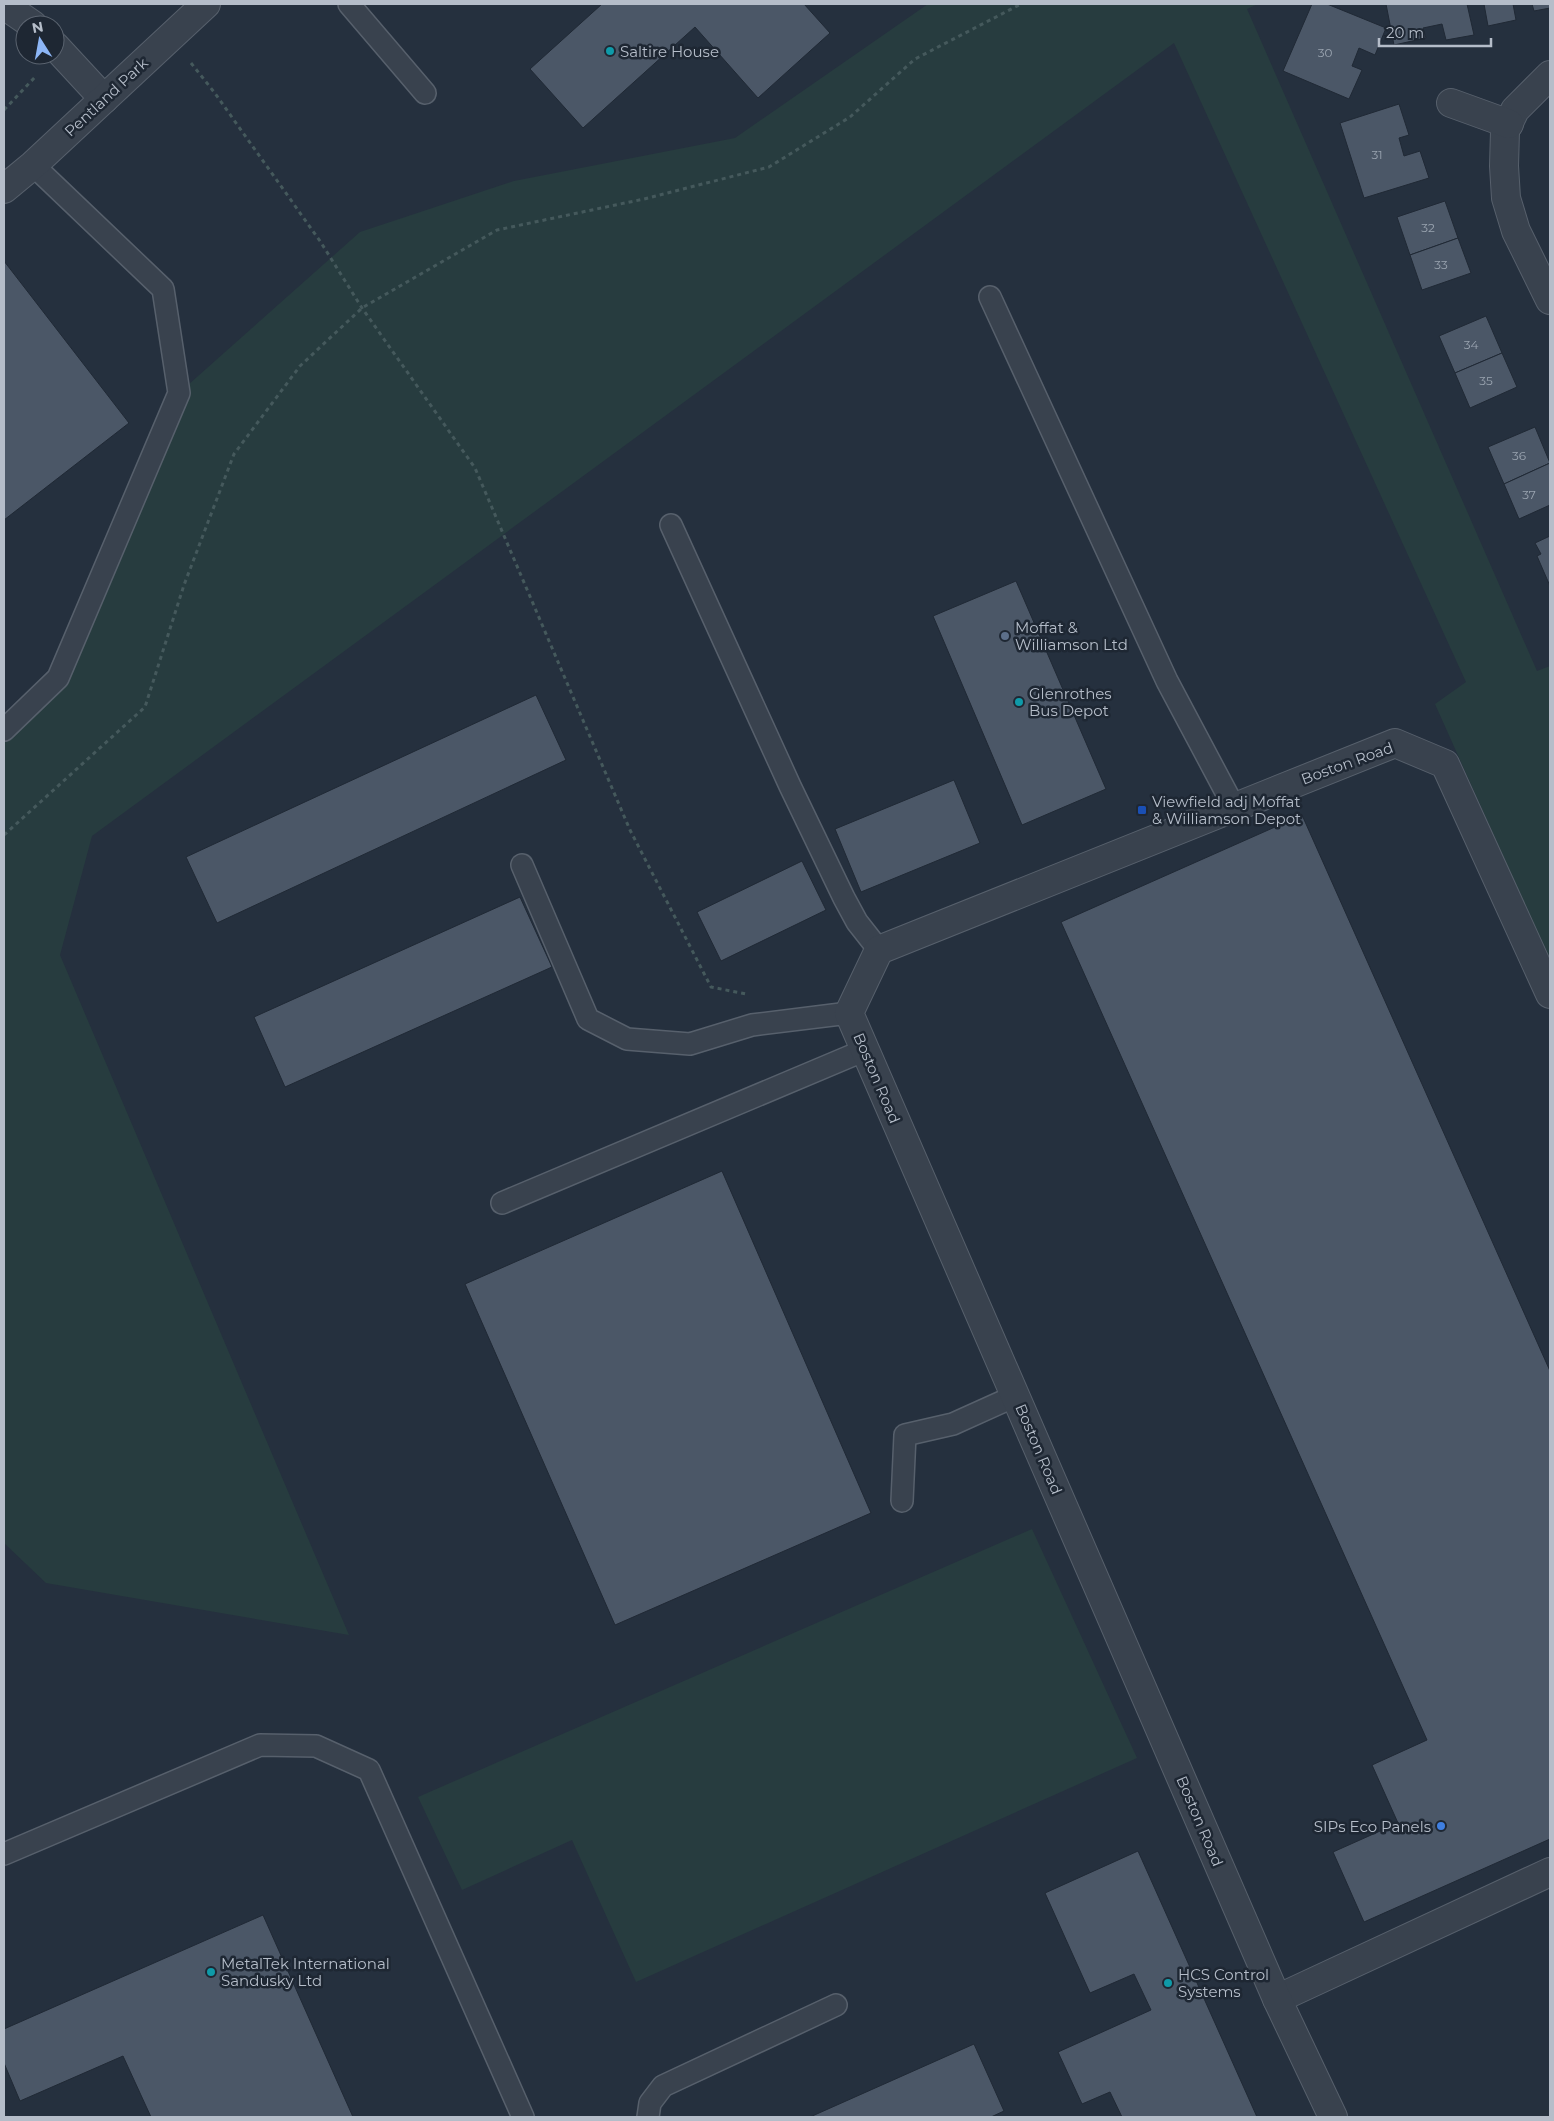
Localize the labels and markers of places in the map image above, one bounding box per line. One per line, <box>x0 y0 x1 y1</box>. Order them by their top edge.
place label: Saltire House <box>620 42 719 61</box>
marker: Saltire House <box>604 45 616 57</box>
place label: Moffat & Williamson Ltd <box>1015 618 1128 654</box>
marker: Moffat & Williamson Ltd <box>999 630 1011 642</box>
place label: Glenrothes Bus Depot <box>1029 684 1112 720</box>
marker: Glenrothes Bus Depot <box>1013 696 1025 708</box>
place label: Viewfield adj Moffat & Williamson Depot <box>1152 792 1301 828</box>
marker: Viewfield adj Moffat & Williamson Depot <box>1136 804 1148 816</box>
place label: SIPs Eco Panels <box>1314 1817 1431 1836</box>
marker: SIPs Eco Panels <box>1435 1820 1447 1832</box>
place label: MetalTek International Sandusky Ltd <box>221 1954 390 1990</box>
place label: HCS Control Systems <box>1178 1965 1269 2001</box>
marker: MetalTek International Sandusky Ltd <box>205 1966 217 1978</box>
marker: HCS Control Systems <box>1162 1977 1174 1989</box>

